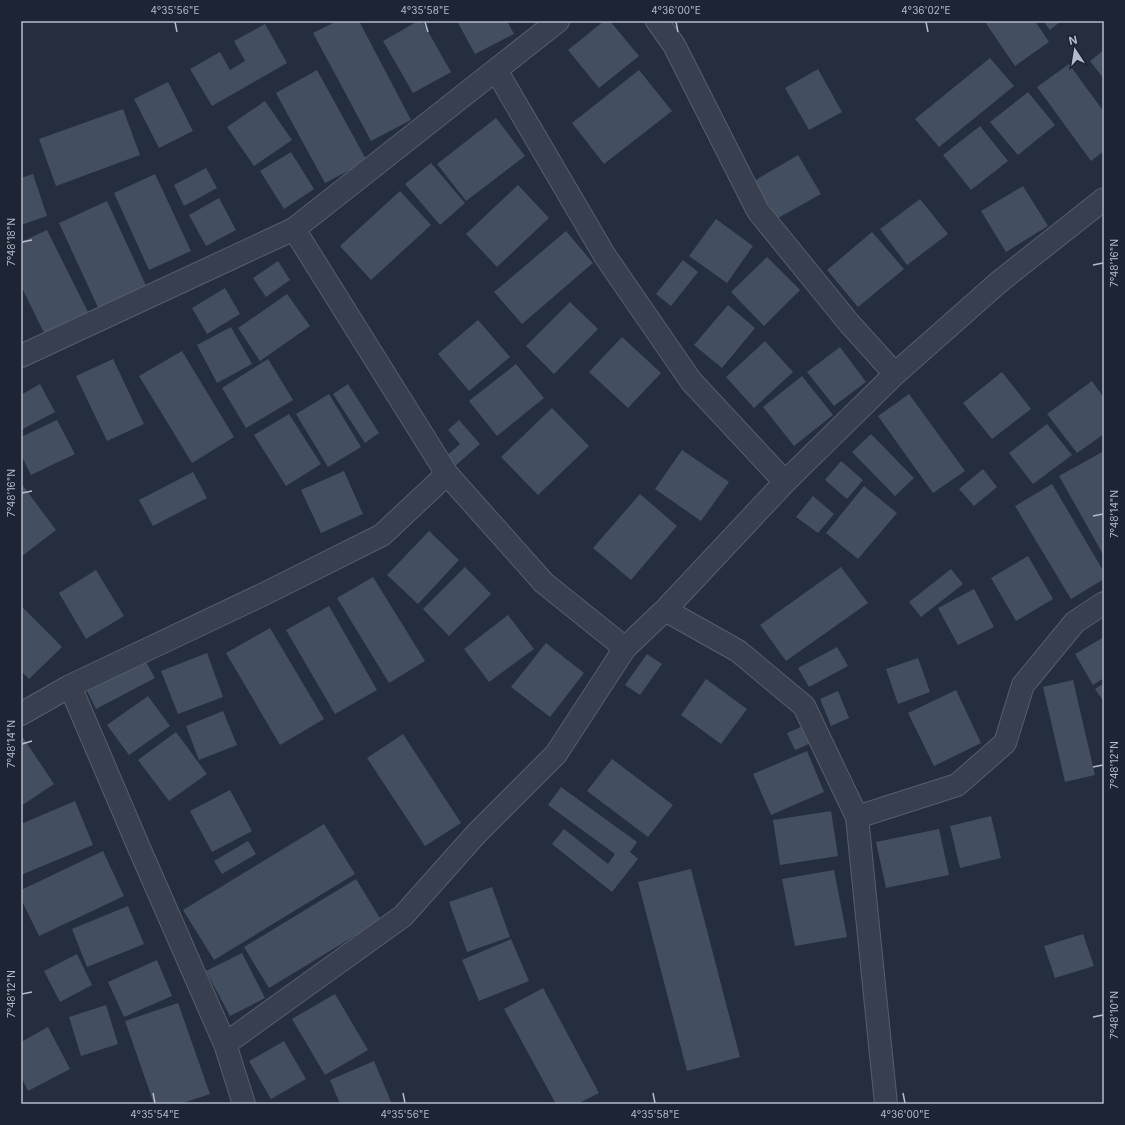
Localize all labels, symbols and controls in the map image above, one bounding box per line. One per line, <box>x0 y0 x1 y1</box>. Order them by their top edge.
text: 4°35'56"E <box>150 4 200 16</box>
text: 4°35'58"E <box>400 4 450 16</box>
text: 4°36'00"E <box>651 4 701 16</box>
text: 4°36'02"E <box>901 4 951 16</box>
north arrow <box>1055 30 1095 70</box>
text: N <box>1067 32 1078 48</box>
text: 7°48'18"N <box>5 218 17 266</box>
text: 7°48'16"N <box>1108 239 1120 287</box>
text: 7°48'16"N <box>5 469 17 517</box>
text: 7°48'14"N <box>1108 490 1120 538</box>
text: 7°48'14"N <box>5 720 17 768</box>
text: 7°48'12"N <box>1108 741 1120 789</box>
text: 7°48'12"N <box>5 970 17 1018</box>
text: 7°48'10"N <box>1108 991 1120 1039</box>
text: 4°35'54"E <box>130 1108 180 1120</box>
text: 4°35'56"E <box>380 1108 430 1120</box>
text: 4°35'58"E <box>630 1108 680 1120</box>
text: 4°36'00"E <box>880 1108 930 1120</box>

